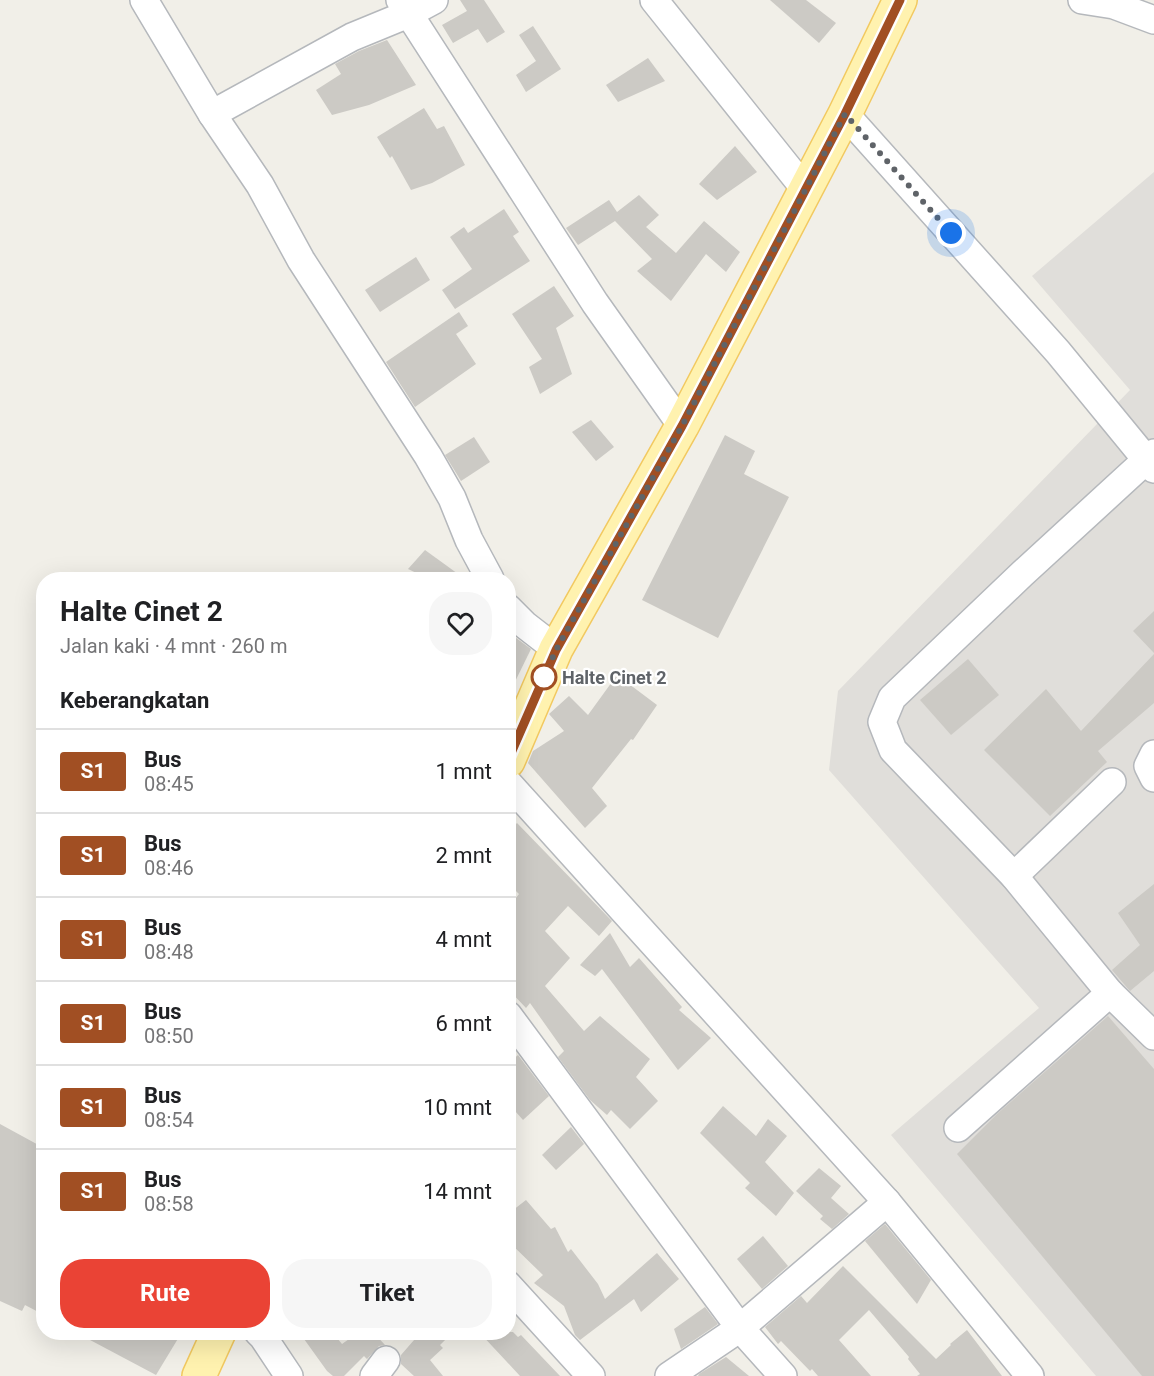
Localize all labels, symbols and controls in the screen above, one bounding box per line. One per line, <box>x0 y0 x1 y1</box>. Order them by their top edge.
your location <box>936 218 966 248</box>
button: heart <box>429 592 492 655</box>
text: Halte Cinet 2 <box>60 595 223 628</box>
text: Jalan kaki · 4 mnt · 260 m <box>60 634 288 658</box>
marker: Halte Cinet 2 <box>531 664 557 690</box>
place label: Halte Cinet 2 <box>562 667 667 688</box>
text: Keberangkatan <box>60 688 209 713</box>
text: Bus <box>144 747 182 772</box>
text: S1 <box>81 759 105 783</box>
text: 1 mnt <box>436 759 492 784</box>
text: 08:45 <box>144 772 194 796</box>
text: Bus <box>144 831 182 856</box>
text: S1 <box>81 843 105 867</box>
text: 2 mnt <box>436 843 492 868</box>
text: 08:46 <box>144 856 194 880</box>
text: Bus <box>144 915 182 940</box>
text: S1 <box>81 927 105 951</box>
text: 4 mnt <box>436 927 492 952</box>
text: 08:48 <box>144 940 194 964</box>
text: Bus <box>144 999 182 1024</box>
text: S1 <box>81 1011 105 1035</box>
text: 6 mnt <box>436 1011 492 1036</box>
text: 08:50 <box>144 1024 194 1048</box>
text: Bus <box>144 1083 182 1108</box>
text: S1 <box>81 1095 105 1119</box>
text: 10 mnt <box>423 1095 492 1120</box>
text: 08:54 <box>144 1108 194 1132</box>
text: Bus <box>144 1167 182 1192</box>
text: S1 <box>81 1179 105 1203</box>
text: 14 mnt <box>423 1179 492 1204</box>
text: 08:58 <box>144 1192 194 1216</box>
button: Rute <box>60 1259 270 1328</box>
button: Tiket <box>282 1259 492 1328</box>

